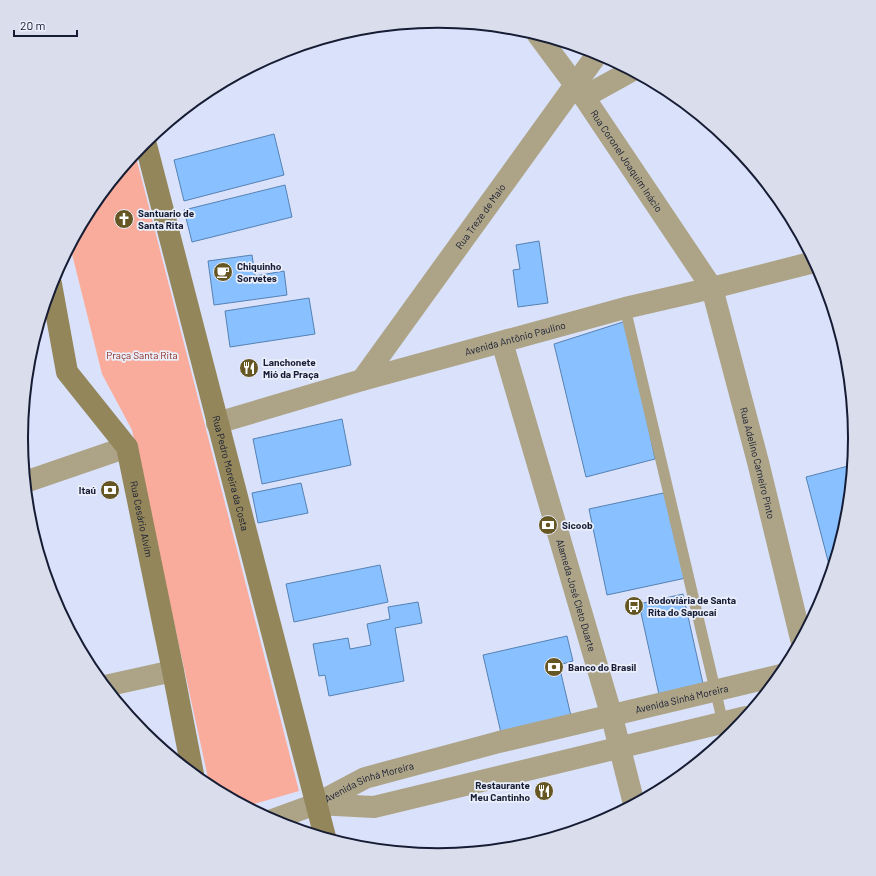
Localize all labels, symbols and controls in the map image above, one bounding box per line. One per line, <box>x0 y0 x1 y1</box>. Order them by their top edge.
scale bar <box>14 12 77 38</box>
text: 20 m <box>20 18 46 32</box>
street label: Rua Coronel Joaquim Inácio <box>588 107 665 214</box>
street label: Rua Treze de Maio <box>453 181 508 251</box>
place label: Santuario de Santa Rita <box>138 207 195 231</box>
church icon: Santuario de Santa Rita <box>113 208 135 230</box>
place label: Chiquinho Sorvetes <box>237 260 282 284</box>
cafe icon: Chiquinho Sorvetes <box>212 261 234 283</box>
street label: Avenida Antônio Paulino <box>463 319 567 358</box>
park label: Praça Santa Rita <box>106 349 178 361</box>
place label: Lanchonete Mió da Praça <box>263 356 319 380</box>
restaurant icon: Lanchonete Mió da Praça <box>238 357 260 379</box>
street label: Rua Adelino Carneiro Pinto <box>738 406 778 520</box>
street label: Rua Pedro Moreira da Costa <box>210 414 252 532</box>
bank icon: Itaú <box>99 479 121 501</box>
street label: Rua Cesário Alvim <box>128 480 155 558</box>
place label: Itaú <box>79 484 96 496</box>
bank icon: Sicoob <box>537 514 559 536</box>
place label: Sicoob <box>562 519 593 531</box>
street label: Alameda José Cleto Duarte <box>554 538 599 653</box>
place label: Rodoviária de Santa Rita do Sapucaí <box>648 594 736 618</box>
bus stop icon: Rodoviária de Santa Rita do Sapucaí <box>623 595 645 617</box>
bank icon: Banco do Brasil <box>543 656 565 678</box>
place label: Banco do Brasil <box>568 661 636 673</box>
street label: Avenida Sinhá Moreira <box>634 682 730 715</box>
street label: Avenida Sinhá Moreira <box>322 759 415 804</box>
place label: Restaurante Meu Cantinho <box>470 779 531 803</box>
restaurant icon: Restaurante Meu Cantinho <box>533 780 555 802</box>

